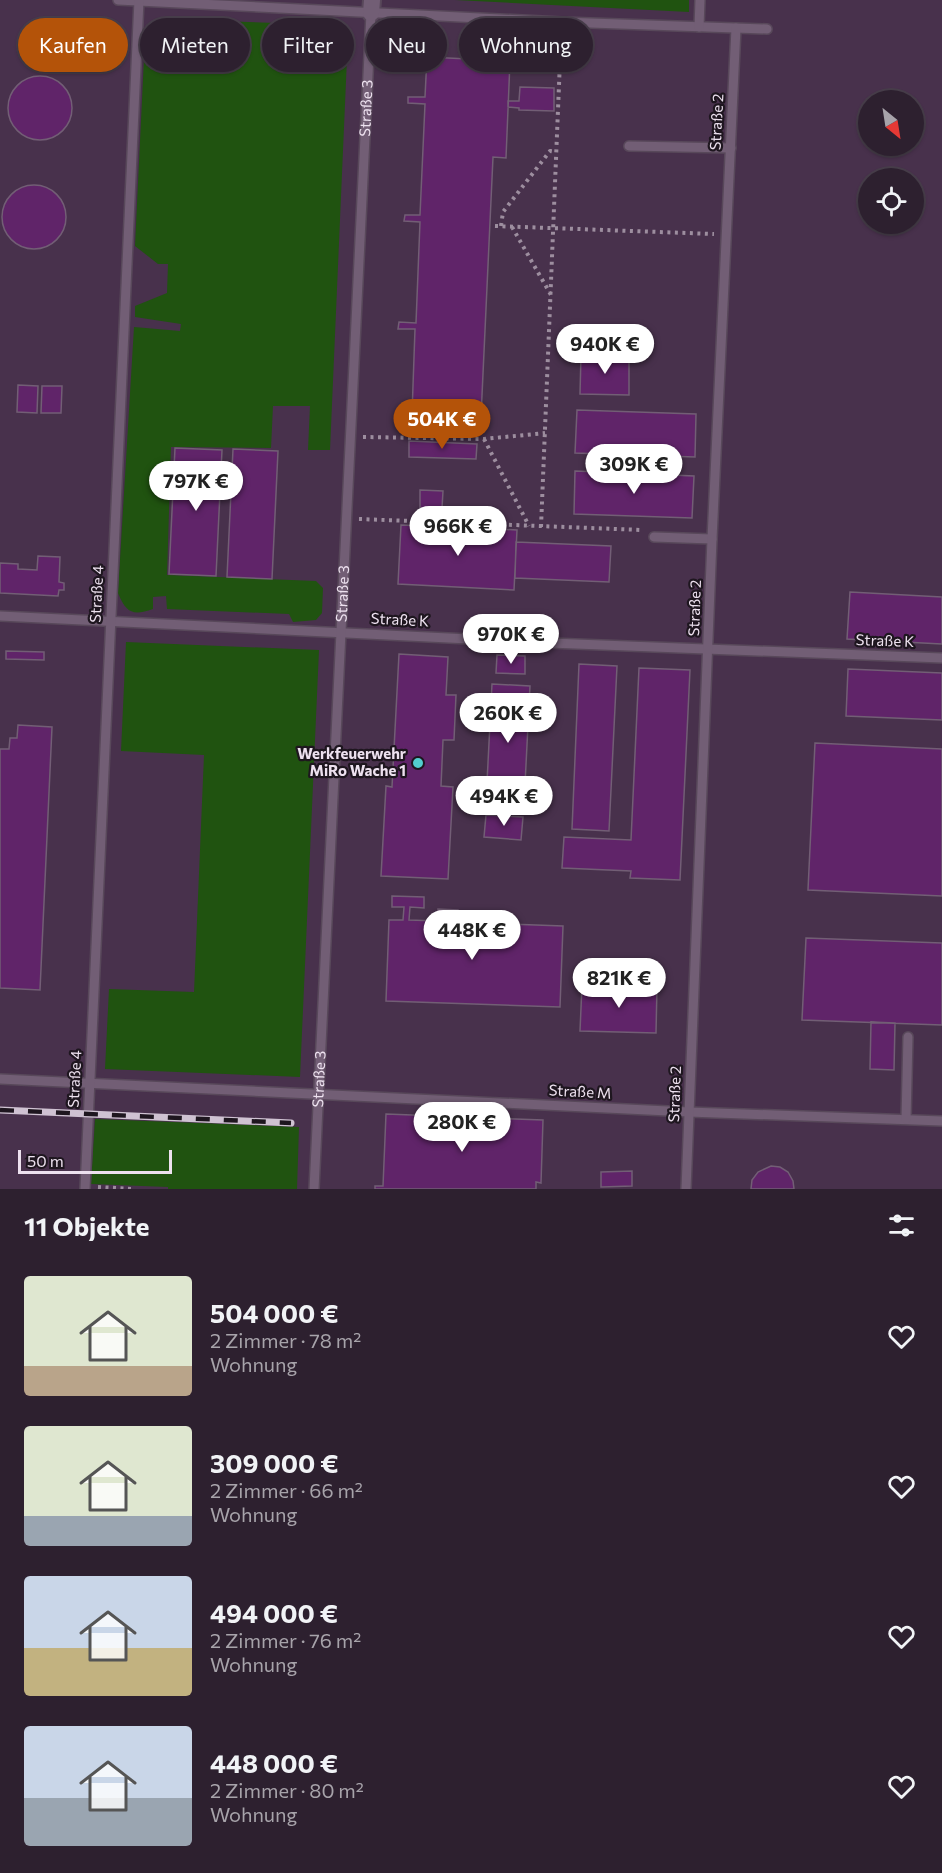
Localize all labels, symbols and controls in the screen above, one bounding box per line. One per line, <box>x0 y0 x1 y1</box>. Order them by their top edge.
chip: Kaufen <box>18 18 128 72</box>
chip: Mieten <box>140 18 250 72</box>
chip: Filter <box>262 18 354 72</box>
chip: Neu <box>366 18 447 72</box>
chip: Wohnung <box>459 18 593 72</box>
street label: Straße 3 <box>355 79 376 137</box>
north arrow <box>858 90 924 156</box>
map controls <box>858 90 924 234</box>
street label: Straße 2 <box>706 93 726 151</box>
button: locate <box>858 168 924 234</box>
pin: 940K € <box>556 324 654 375</box>
text: 940K € <box>570 331 640 355</box>
pin: 504K € <box>393 399 491 450</box>
text: 504K € <box>407 406 477 430</box>
pin: 309K € <box>585 444 683 495</box>
text: 309K € <box>599 451 669 475</box>
pin: 797K € <box>147 461 245 512</box>
text: 797K € <box>163 468 229 492</box>
pin: 966K € <box>409 506 507 557</box>
text: 966K € <box>424 513 492 537</box>
street label: Straße 4 <box>86 565 106 623</box>
street label: Straße 3 <box>331 565 352 623</box>
street label: Straße 2 <box>684 579 704 637</box>
street label: Straße K <box>370 608 430 630</box>
pin: 970K € <box>462 614 560 665</box>
text: 970K € <box>477 621 545 645</box>
street label: Straße K <box>856 630 915 650</box>
pin: 260K € <box>459 693 557 744</box>
text: 260K € <box>474 700 542 724</box>
place label: Werkfeuerwehr MiRo Wache 1 <box>297 744 406 779</box>
marker: Werkfeuerwehr MiRo Wache 1 <box>411 756 425 770</box>
pin: 494K € <box>455 776 553 827</box>
text: 494K € <box>470 783 538 807</box>
pin: 448K € <box>423 910 521 961</box>
text: 448K € <box>438 917 506 941</box>
pin: 821K € <box>570 958 668 1009</box>
text: 821K € <box>587 965 651 989</box>
street label: Straße 4 <box>64 1050 84 1108</box>
street label: Straße 3 <box>308 1050 329 1108</box>
street label: Straße 2 <box>664 1065 684 1123</box>
street label: Straße M <box>548 1080 612 1102</box>
pin: 280K € <box>413 1102 511 1153</box>
text: 280K € <box>428 1109 496 1133</box>
scale bar <box>18 1147 172 1174</box>
text: 50 m <box>27 1151 64 1170</box>
icon: filters <box>885 1209 918 1242</box>
text: 11 Objekte <box>24 1210 149 1241</box>
text: 504 000 € <box>210 1297 338 1328</box>
icon: home <box>72 1300 144 1372</box>
icon: heart <box>885 1320 918 1353</box>
text: 2 Zimmer · 78 m² <box>210 1328 361 1352</box>
text: Wohnung <box>210 1352 297 1376</box>
text: 309 000 € <box>210 1447 339 1478</box>
icon: home <box>72 1450 144 1522</box>
icon: heart <box>885 1470 918 1503</box>
text: 2 Zimmer · 66 m² <box>210 1478 363 1502</box>
text: Wohnung <box>210 1502 297 1526</box>
text: 494 000 € <box>210 1597 338 1628</box>
icon: home <box>72 1600 144 1672</box>
icon: heart <box>885 1620 918 1653</box>
text: 2 Zimmer · 76 m² <box>210 1628 361 1652</box>
text: Wohnung <box>210 1652 297 1676</box>
text: 448 000 € <box>210 1747 338 1778</box>
icon: home <box>72 1750 144 1822</box>
icon: heart <box>885 1770 918 1803</box>
text: 2 Zimmer · 80 m² <box>210 1778 364 1802</box>
text: Wohnung <box>210 1802 297 1826</box>

